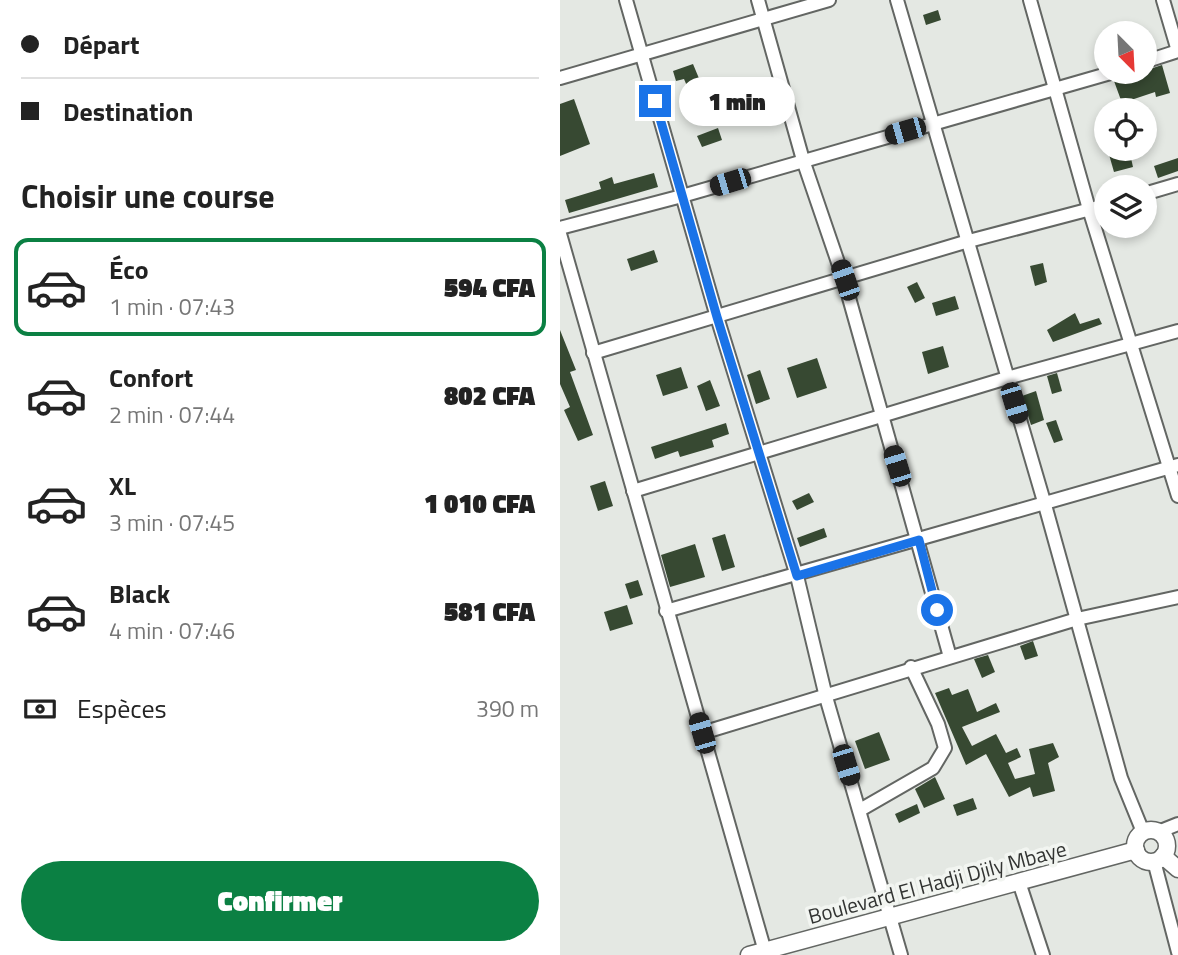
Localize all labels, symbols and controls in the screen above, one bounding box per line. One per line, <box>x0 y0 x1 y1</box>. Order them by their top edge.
north arrow <box>1094 21 1157 84</box>
map controls <box>1094 21 1157 238</box>
text: Départ <box>63 25 139 64</box>
callout: 1 min <box>679 76 795 126</box>
text: 1 min <box>708 84 766 119</box>
route end <box>639 85 671 117</box>
text: Destination <box>63 92 193 131</box>
button: locate <box>1094 98 1157 161</box>
car <box>882 115 929 147</box>
car <box>707 166 754 198</box>
text: Choisir une course <box>21 172 275 220</box>
button: layers <box>1094 175 1157 238</box>
text: Éco <box>109 250 149 289</box>
icon: car <box>25 256 88 319</box>
car <box>829 257 862 303</box>
text: 594 CFA <box>444 268 535 307</box>
text: 1 min · 07:43 <box>109 289 235 324</box>
text: Confort <box>109 358 193 397</box>
icon: car <box>25 364 88 427</box>
text: 802 CFA <box>444 376 535 415</box>
car <box>998 380 1031 426</box>
text: 2 min · 07:44 <box>109 397 235 432</box>
car <box>881 443 914 489</box>
text: XL <box>109 466 136 505</box>
icon: car <box>25 472 88 535</box>
text: 1 010 CFA <box>424 484 535 523</box>
text: 3 min · 07:45 <box>109 505 235 540</box>
text: Black <box>109 574 170 613</box>
icon: car <box>25 580 88 643</box>
text: 581 CFA <box>444 592 535 631</box>
route start <box>921 594 953 626</box>
text: 4 min · 07:46 <box>109 613 235 648</box>
text: Espèces <box>77 689 167 728</box>
icon: cash <box>21 690 59 728</box>
text: 390 m <box>476 691 539 726</box>
car <box>687 710 718 756</box>
car <box>830 742 863 788</box>
street label: Boulevard El Hadji Djily Mbaye <box>804 832 1070 932</box>
button: Confirmer <box>21 861 539 941</box>

